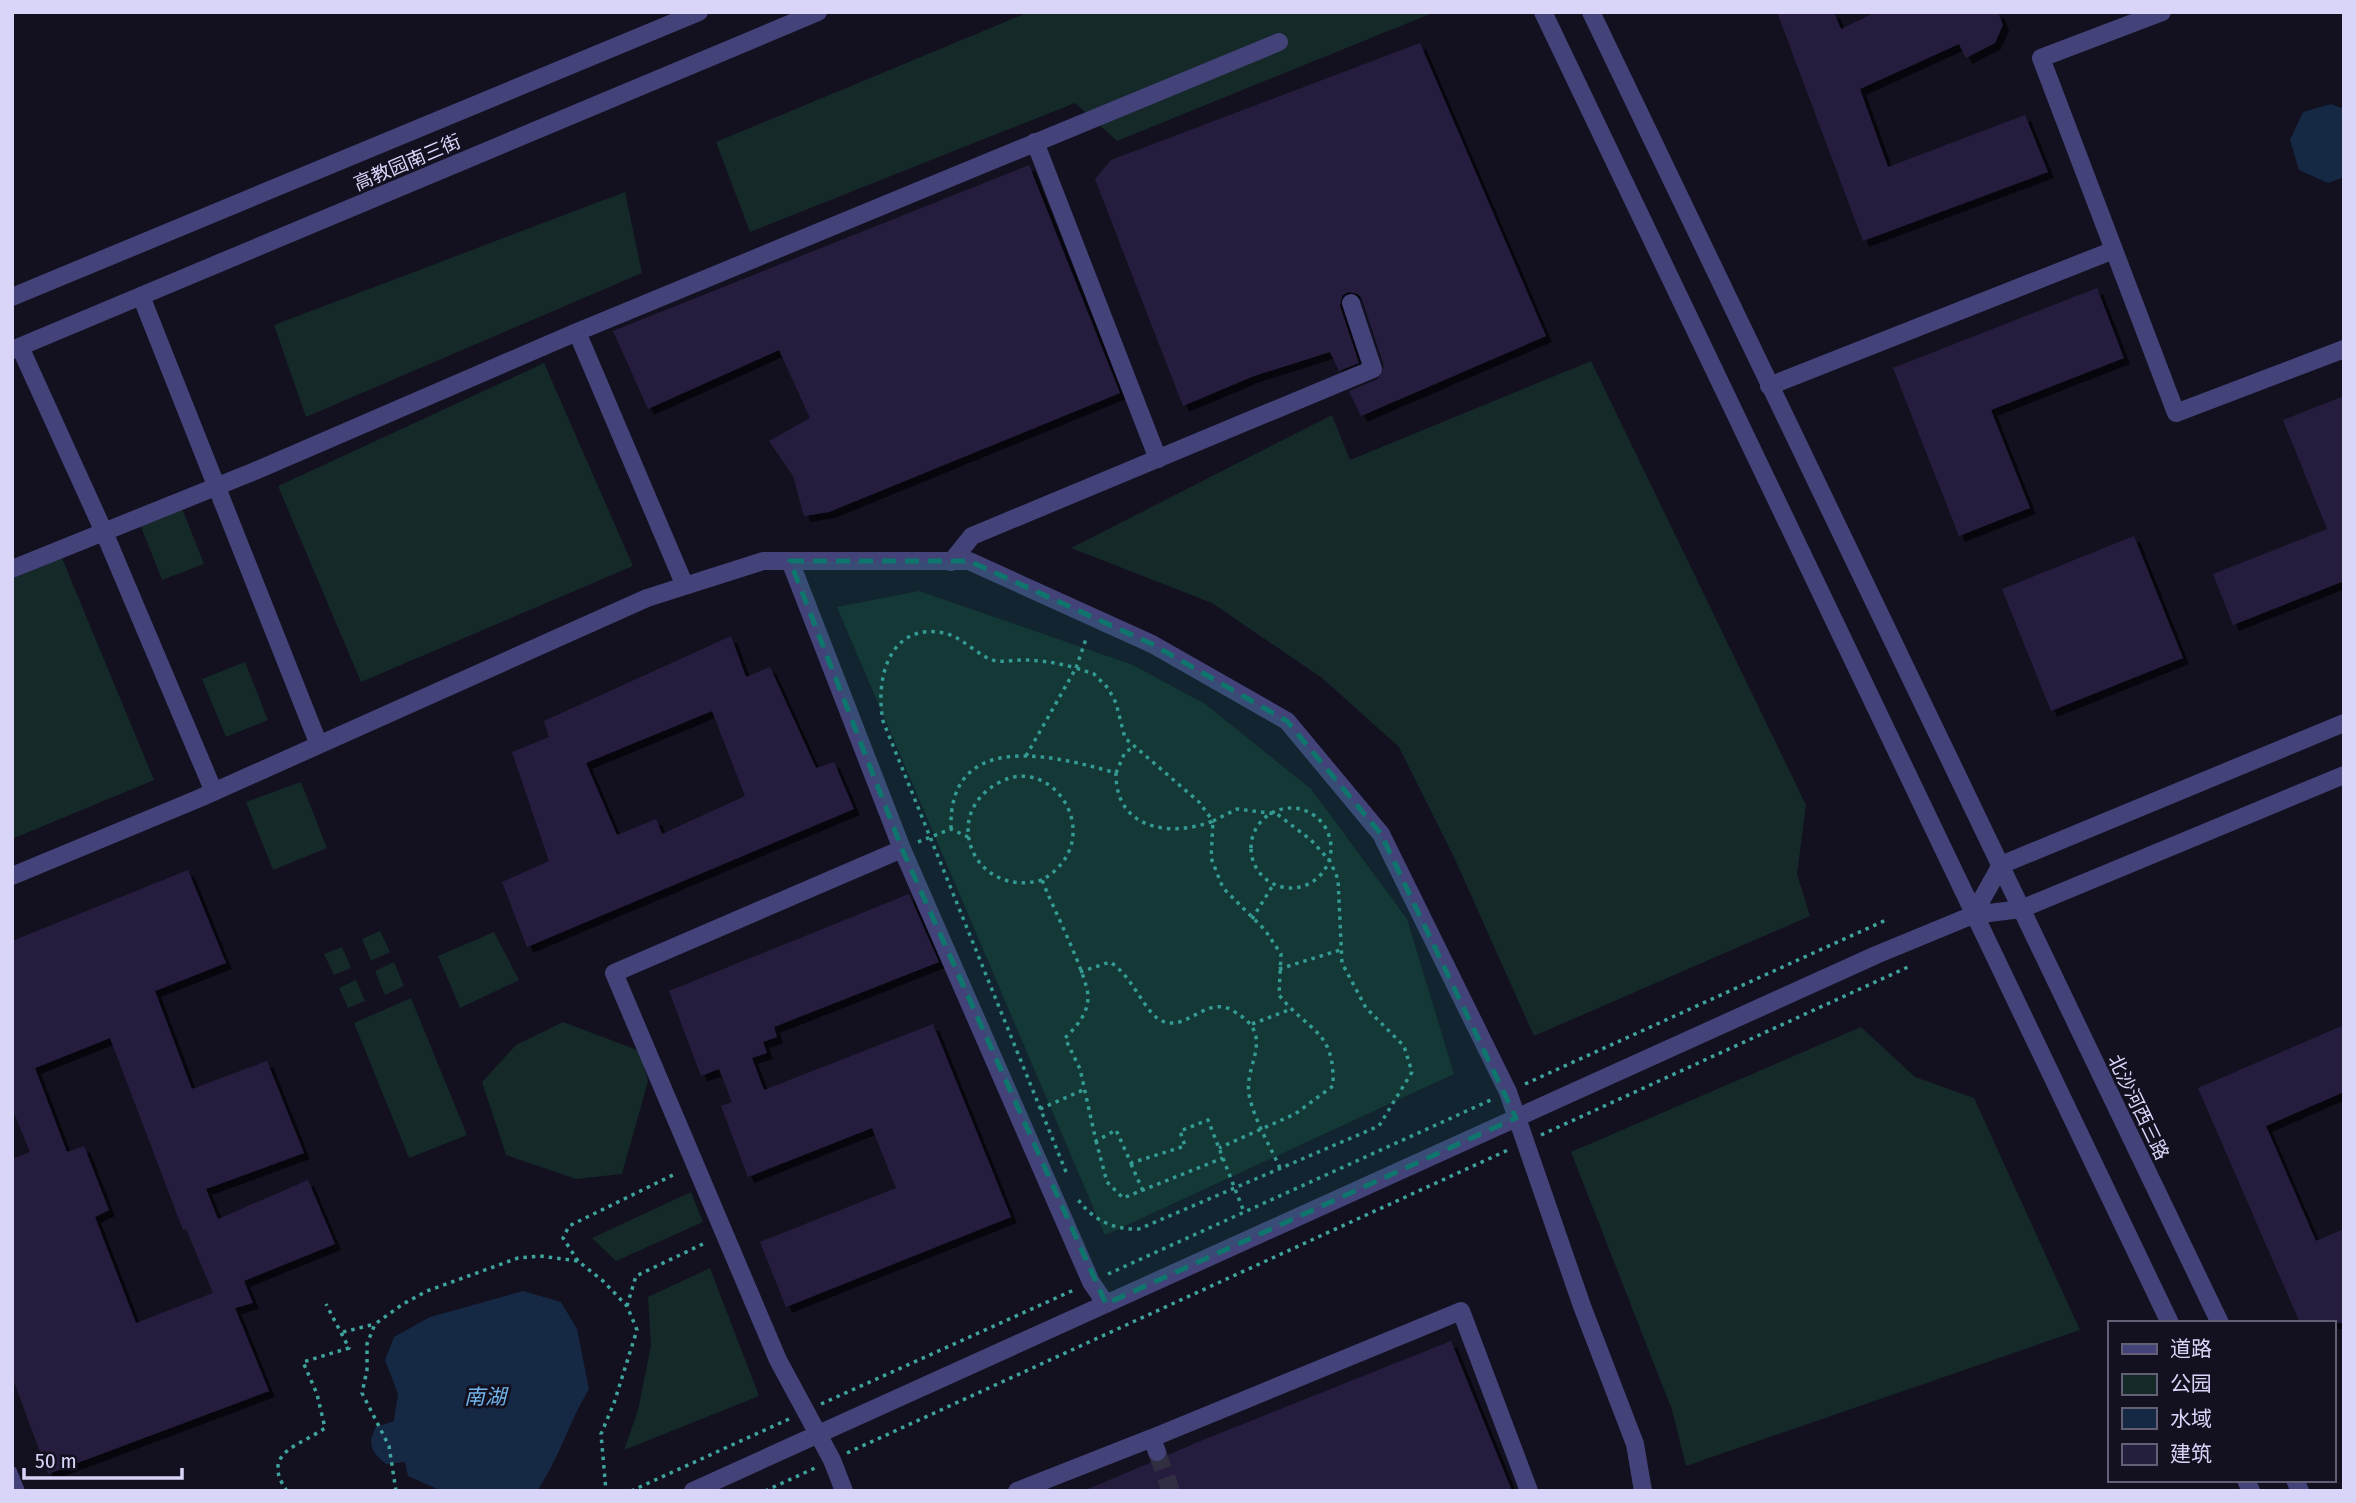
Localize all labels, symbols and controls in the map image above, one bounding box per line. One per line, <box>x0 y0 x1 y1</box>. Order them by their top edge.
street label: 高教园南三街 <box>350 130 464 195</box>
street label: 北沙河西三路 <box>2103 1051 2174 1163</box>
legend <box>2108 1321 2335 1482</box>
text: 道路 <box>2170 1336 2212 1362</box>
text: 公园 <box>2170 1371 2212 1397</box>
water label: 南湖 <box>464 1384 509 1410</box>
text: 水域 <box>2170 1406 2212 1432</box>
scale bar <box>24 1436 182 1480</box>
text: 建筑 <box>2170 1441 2212 1467</box>
text: 50 m <box>35 1448 77 1474</box>

